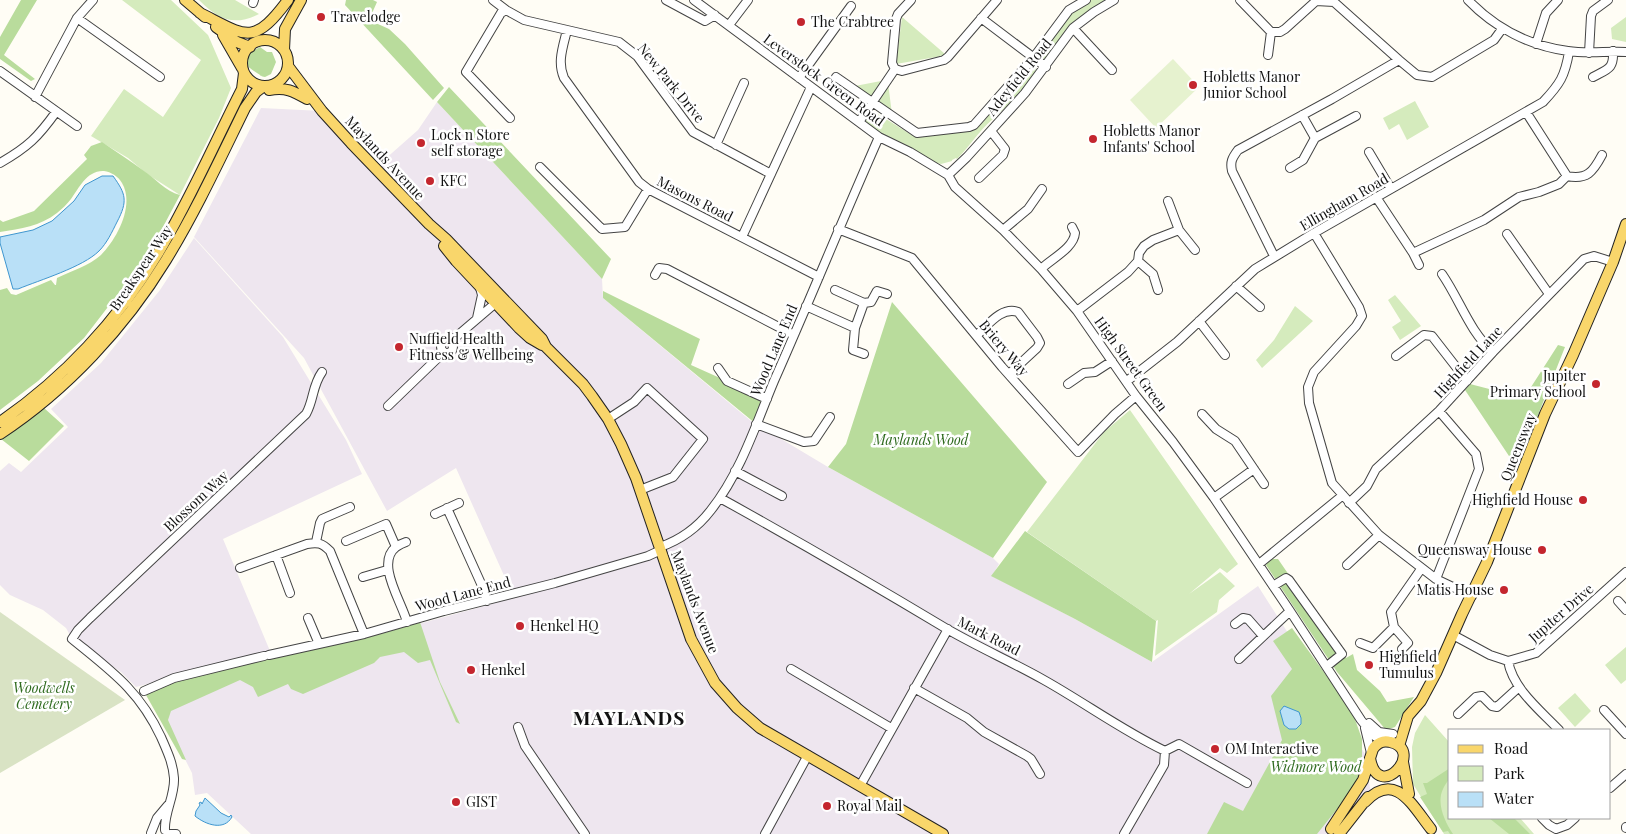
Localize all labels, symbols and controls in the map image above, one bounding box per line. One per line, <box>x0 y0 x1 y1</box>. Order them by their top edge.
place label: Travelodge <box>331 7 401 26</box>
marker: Travelodge <box>315 11 327 23</box>
place label: The Crabtree <box>811 12 894 31</box>
marker: The Crabtree <box>795 16 807 28</box>
street label: Leverstock Green Road <box>760 29 889 130</box>
street label: Adeyfield Road <box>981 34 1056 120</box>
street label: New Park Drive <box>634 39 709 126</box>
place label: Hobletts Manor Junior School <box>1202 67 1301 102</box>
marker: Hobletts Manor Junior School <box>1187 79 1199 91</box>
street label: Maylands Avenue <box>341 111 429 204</box>
place label: Hobletts Manor Infants' School <box>1103 121 1201 156</box>
place label: Lock n Store self storage <box>431 125 510 160</box>
marker: Hobletts Manor Infants' School <box>1087 133 1099 145</box>
marker: Lock n Store self storage <box>415 137 427 149</box>
street label: Ellingham Road <box>1296 169 1391 235</box>
place label: KFC <box>440 171 467 190</box>
street label: Masons Road <box>654 171 737 226</box>
marker: KFC <box>424 175 436 187</box>
street label: Breakspear Way <box>105 221 176 314</box>
street label: Wood Lane End <box>745 301 801 399</box>
street label: High Street Green <box>1091 312 1173 416</box>
street label: Briery Way <box>975 316 1033 380</box>
street label: Highfield Lane <box>1429 321 1506 402</box>
place label: Nuffield Health Fitness & Wellbeing <box>409 329 534 364</box>
marker: Nuffield Health Fitness & Wellbeing <box>393 341 405 353</box>
place label: Jupiter Primary School <box>1490 366 1587 401</box>
marker: Jupiter Primary School <box>1590 378 1602 390</box>
street label: Queensway <box>1495 410 1540 484</box>
park label: Maylands Wood <box>873 430 969 449</box>
street label: Blossom Way <box>159 466 232 535</box>
place label: Highfield House <box>1472 490 1573 509</box>
marker: Highfield House <box>1577 494 1589 506</box>
place label: Queensway House <box>1417 540 1532 559</box>
marker: Queensway House <box>1536 544 1548 556</box>
street label: Maylands Avenue <box>667 548 724 656</box>
street label: Wood Lane End <box>412 572 513 616</box>
street label: Jupiter Drive <box>1523 579 1597 647</box>
place label: Matis House <box>1417 580 1494 599</box>
marker: Matis House <box>1498 584 1510 596</box>
street label: Mark Road <box>955 612 1024 659</box>
place label: Henkel HQ <box>530 616 599 635</box>
marker: Henkel HQ <box>514 620 526 632</box>
place label: Highfield Tumulus <box>1379 647 1437 682</box>
marker: Highfield Tumulus <box>1363 659 1375 671</box>
place label: Henkel <box>481 660 525 679</box>
marker: Henkel <box>465 664 477 676</box>
park label: Woodwells Cemetery <box>13 678 76 713</box>
district label: MAYLANDS <box>573 704 685 730</box>
legend <box>1448 729 1611 819</box>
text: Road <box>1494 738 1528 758</box>
place label: OM Interactive <box>1225 739 1319 758</box>
marker: OM Interactive <box>1209 743 1221 755</box>
park label: Widmore Wood <box>1270 757 1362 776</box>
text: Park <box>1494 763 1526 783</box>
text: Water <box>1493 788 1534 808</box>
place label: GIST <box>466 792 497 811</box>
marker: GIST <box>450 796 462 808</box>
place label: Royal Mail <box>837 796 902 815</box>
marker: Royal Mail <box>821 800 833 812</box>

